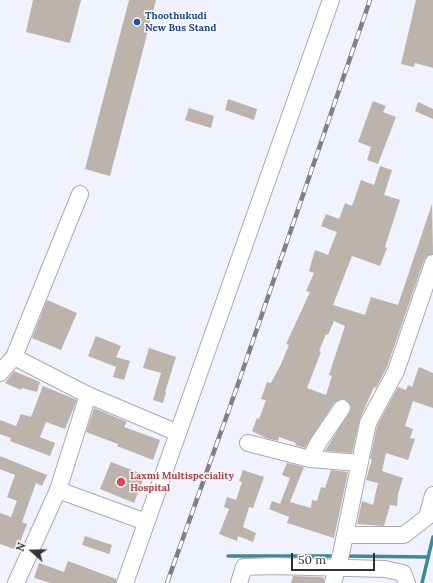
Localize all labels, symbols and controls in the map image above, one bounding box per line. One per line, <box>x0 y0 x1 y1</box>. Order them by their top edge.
place label: Thoothukudi New Bus Stand <box>145 10 216 34</box>
marker: Thoothukudi New Bus Stand <box>132 17 142 27</box>
place label: Laxmi Multispeciality Hospital <box>130 470 234 494</box>
marker: Laxmi Multispeciality Hospital <box>115 476 127 488</box>
north arrow <box>12 531 52 571</box>
text: N <box>13 541 29 553</box>
scale bar <box>293 545 377 571</box>
text: 50 m <box>298 552 326 567</box>

